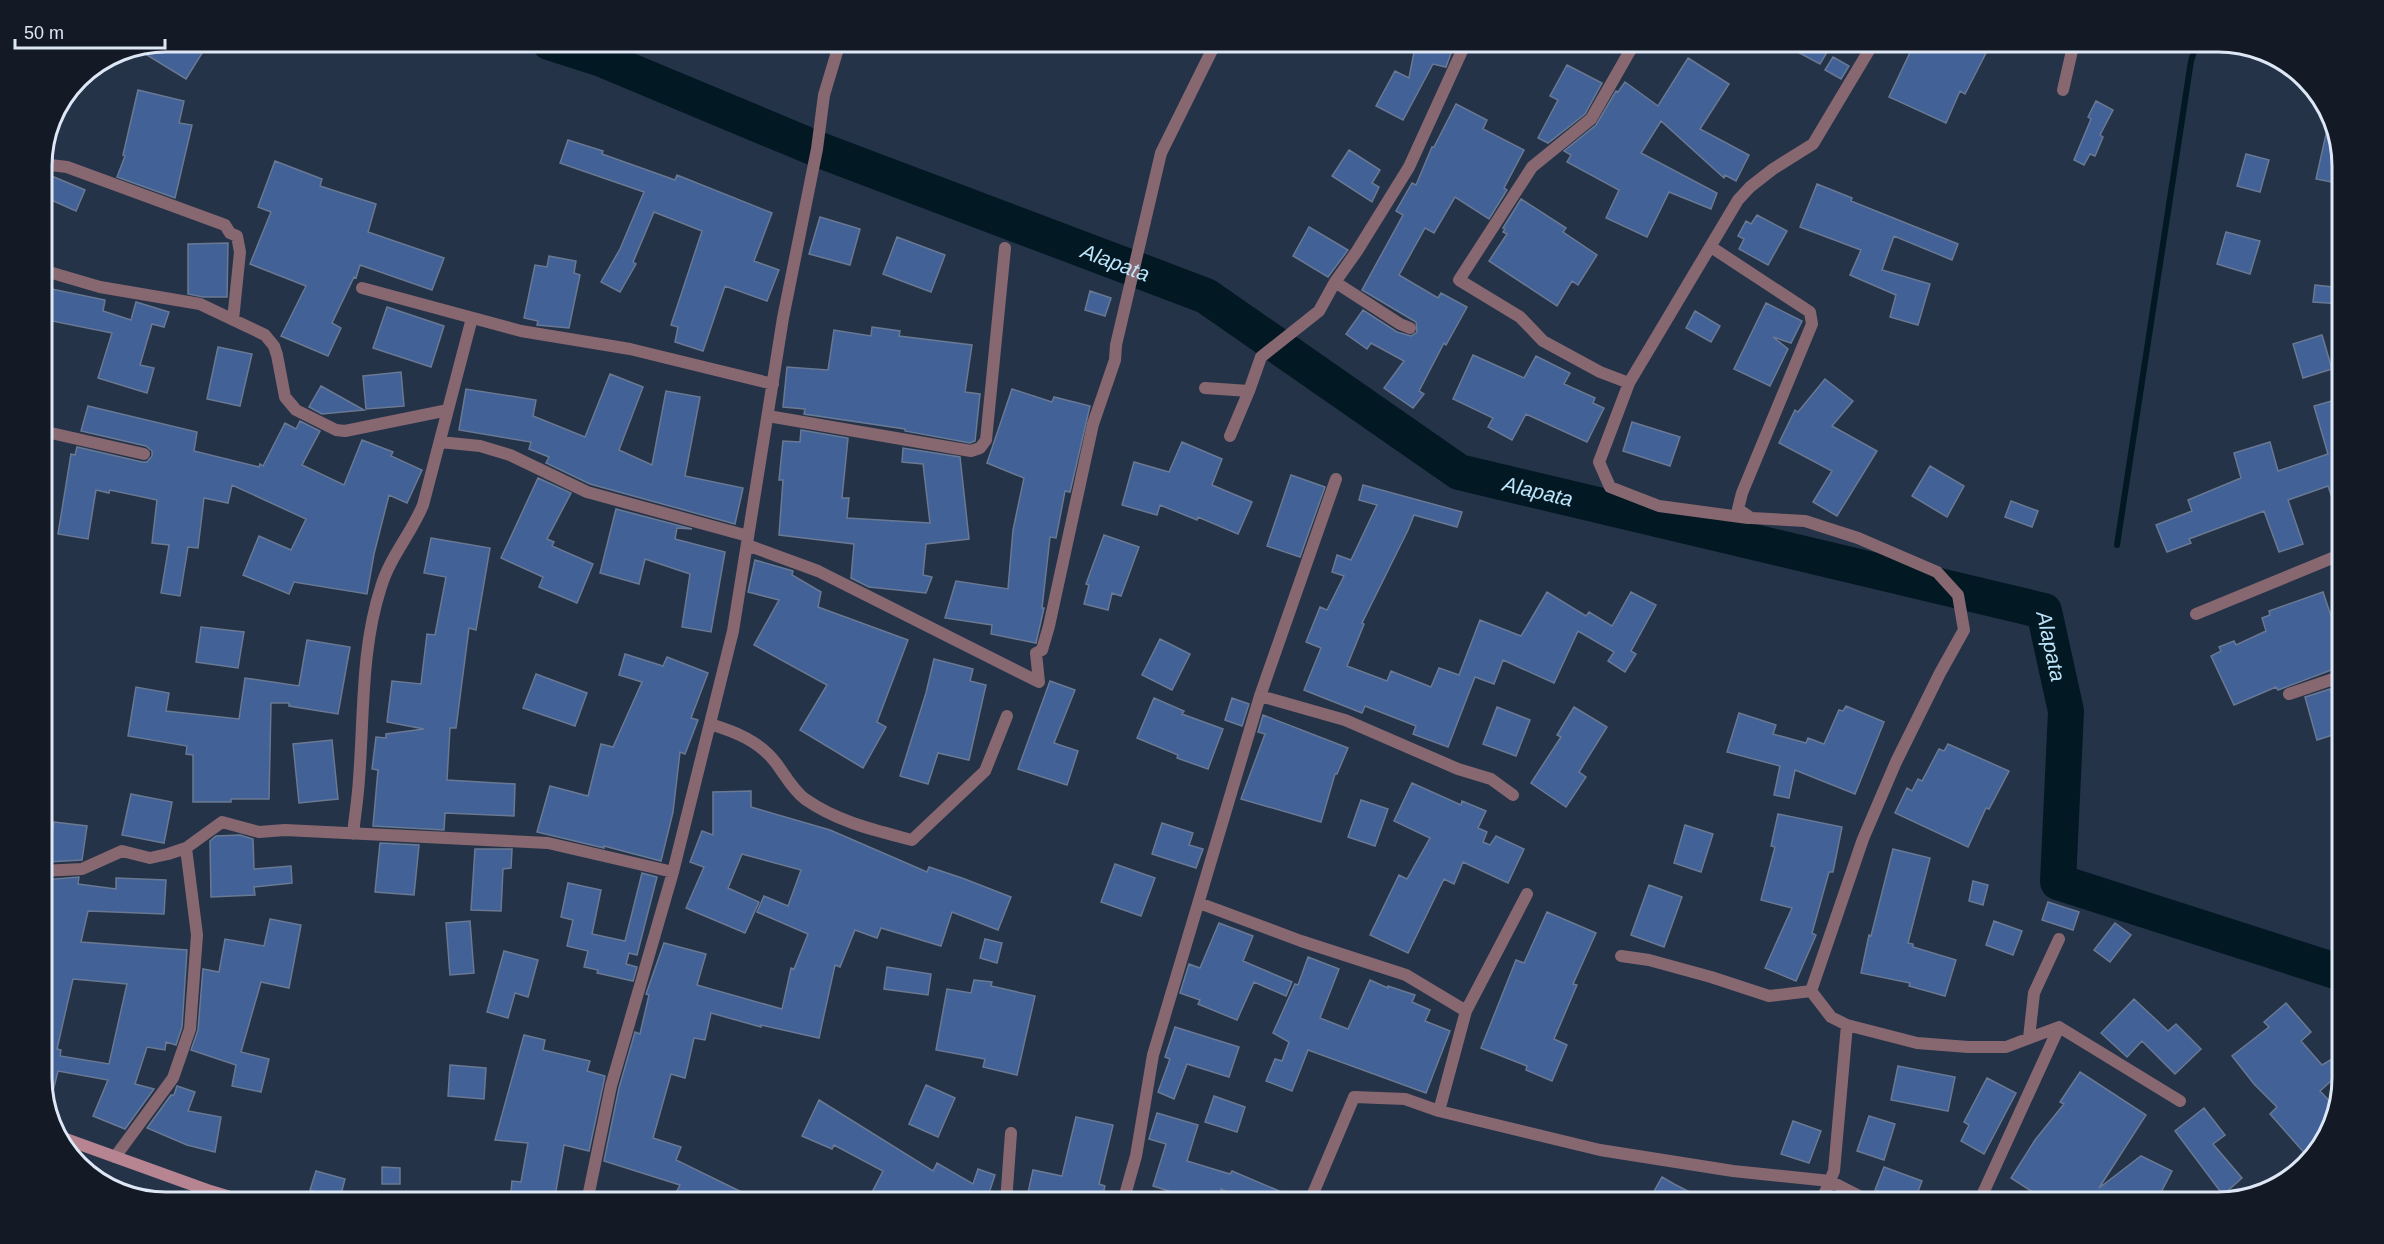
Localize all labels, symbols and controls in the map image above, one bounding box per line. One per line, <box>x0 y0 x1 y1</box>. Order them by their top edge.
scale bar <box>15 12 165 50</box>
text: 50 m <box>24 23 64 43</box>
water label: Alapata <box>1076 238 1153 285</box>
water label: Alapata <box>1499 471 1575 510</box>
water label: Alapata <box>2032 607 2071 683</box>

